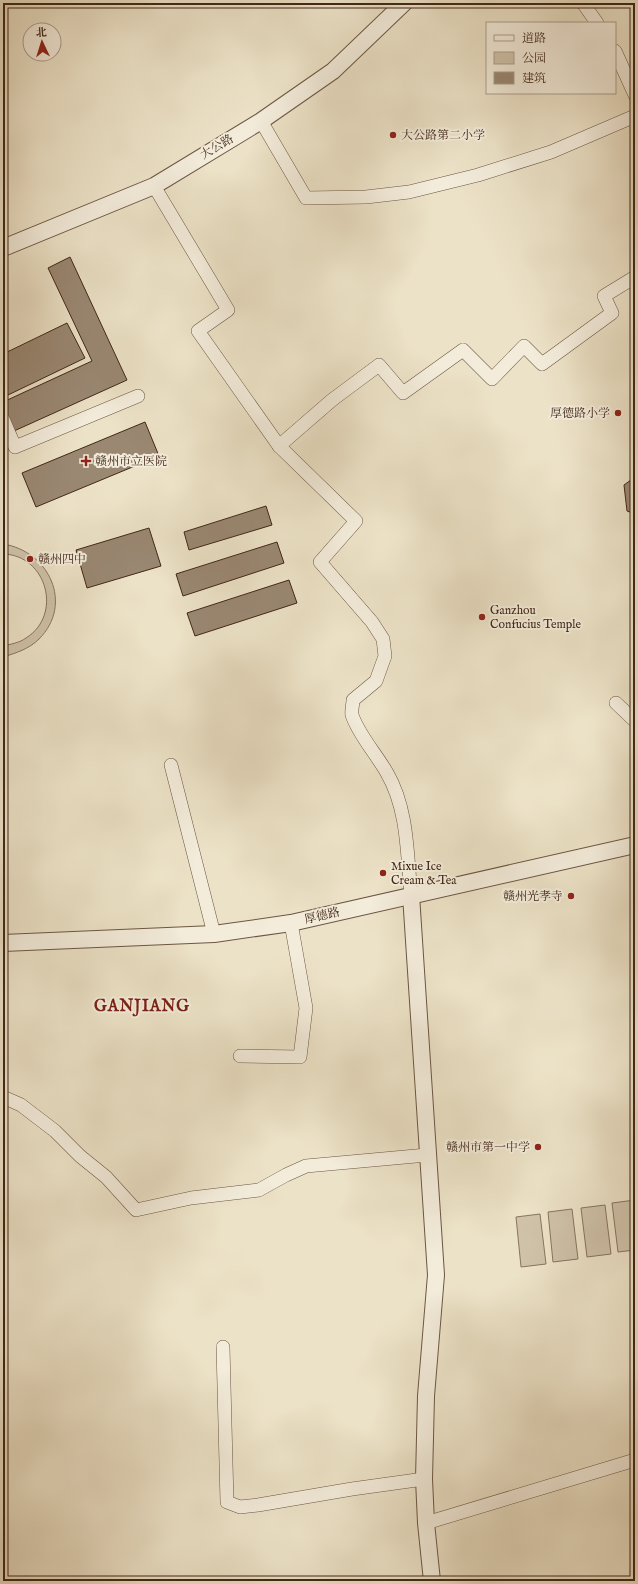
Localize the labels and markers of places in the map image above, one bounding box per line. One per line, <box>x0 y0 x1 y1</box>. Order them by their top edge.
place label: 大公路第二小学 <box>401 128 485 143</box>
marker: 大公路第二小学 <box>388 130 398 140</box>
place label: 厚德路小学 <box>550 406 610 421</box>
marker: 厚德路小学 <box>613 408 623 418</box>
place label: 赣州市立医院 <box>95 454 167 469</box>
marker: 赣州市立医院 <box>80 455 92 467</box>
place label: 赣州四中 <box>38 552 86 567</box>
marker: 赣州四中 <box>25 554 35 564</box>
place label: Ganzhou Confucius Temple <box>490 603 581 633</box>
marker: Ganzhou Confucius Temple <box>477 612 487 622</box>
place label: Mixue Ice Cream & Tea <box>391 859 457 888</box>
marker: Mixue Ice Cream & Tea <box>378 868 388 878</box>
place label: 赣州光孝寺 <box>503 889 563 904</box>
marker: 赣州光孝寺 <box>566 891 576 901</box>
place label: 赣州市第一中学 <box>446 1140 530 1155</box>
marker: 赣州市第一中学 <box>533 1142 543 1152</box>

